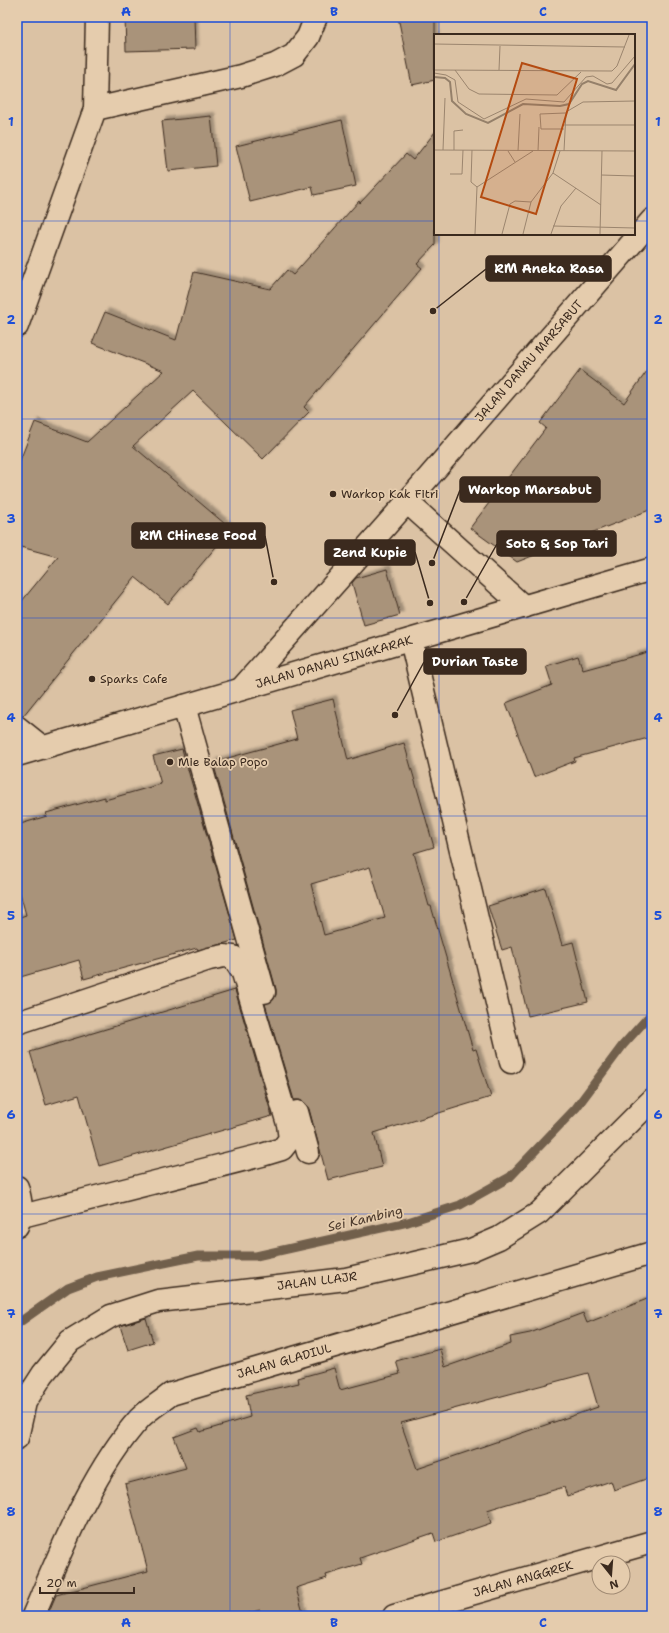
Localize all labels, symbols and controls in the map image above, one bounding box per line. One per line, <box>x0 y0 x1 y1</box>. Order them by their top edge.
text: A <box>121 3 131 20</box>
text: B <box>330 3 338 20</box>
text: C <box>539 3 547 20</box>
inset map <box>434 34 635 235</box>
text: 1 <box>8 113 14 130</box>
text: 1 <box>655 113 661 130</box>
callout: RM Aneka Rasa <box>486 256 611 281</box>
text: RM Aneka Rasa <box>494 260 604 277</box>
street label: JALAN DANAU MARSABUT <box>472 296 587 425</box>
text: 2 <box>6 311 16 328</box>
text: 2 <box>653 311 663 328</box>
callout: Warkop Marsabut <box>460 477 600 502</box>
text: Warkop Marsabut <box>468 481 592 498</box>
place label: Warkop Kak Fitri <box>341 486 439 502</box>
marker: Warkop Kak Fitri <box>328 489 338 499</box>
text: 3 <box>6 510 16 527</box>
text: 3 <box>653 510 663 527</box>
callout: RM CHinese Food <box>132 523 265 548</box>
text: RM CHinese Food <box>139 527 257 544</box>
callout: Soto & Sop Tari <box>497 531 616 556</box>
text: Soto & Sop Tari <box>506 535 608 552</box>
callout: Zend Kupie <box>325 540 415 565</box>
text: Zend Kupie <box>333 544 407 561</box>
street label: JALAN DANAU SINGKARAK <box>254 632 415 692</box>
callout: Durian Taste <box>424 649 526 674</box>
text: Durian Taste <box>432 653 518 670</box>
place label: Sparks Cafe <box>100 671 168 687</box>
marker: Sparks Cafe <box>87 674 97 684</box>
text: 4 <box>6 709 16 726</box>
text: 4 <box>653 709 663 726</box>
place label: Mie Balap Popo <box>178 754 268 770</box>
marker: Mie Balap Popo <box>165 757 175 767</box>
text: 5 <box>7 907 15 924</box>
text: 5 <box>654 907 662 924</box>
text: 6 <box>6 1106 16 1123</box>
text: 6 <box>653 1106 663 1123</box>
water label: Sei Kambing <box>326 1202 404 1235</box>
street label: JALAN LLAJR <box>276 1268 358 1294</box>
text: 7 <box>6 1305 16 1322</box>
text: 7 <box>653 1305 663 1322</box>
street label: JALAN GLADIUL <box>235 1340 333 1382</box>
text: 8 <box>6 1503 16 1520</box>
text: 8 <box>653 1503 663 1520</box>
north arrow <box>591 1555 631 1595</box>
street label: JALAN ANGGREK <box>471 1557 575 1601</box>
scale bar <box>40 1569 134 1595</box>
text: 20 m <box>46 1575 77 1591</box>
text: N <box>607 1576 620 1593</box>
text: A <box>121 1614 131 1631</box>
text: B <box>330 1614 338 1631</box>
text: C <box>539 1614 547 1631</box>

